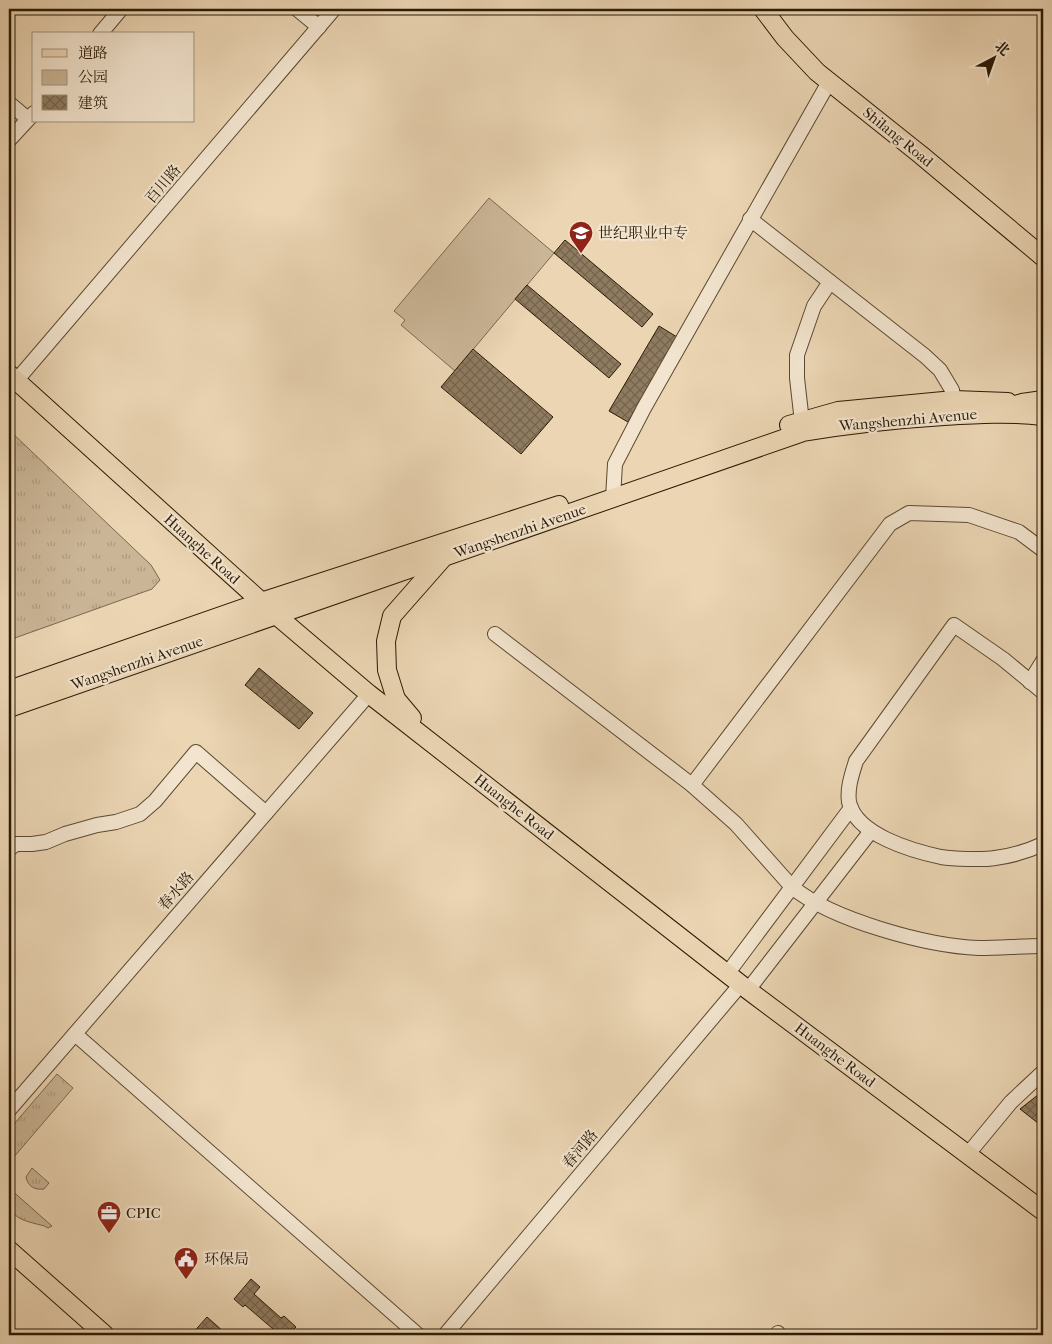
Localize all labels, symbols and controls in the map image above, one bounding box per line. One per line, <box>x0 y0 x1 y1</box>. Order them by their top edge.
legend <box>32 32 195 122</box>
north arrow <box>970 32 1020 82</box>
text: 北 <box>991 38 1013 60</box>
text: 道路 <box>78 44 108 62</box>
text: 公园 <box>78 68 108 86</box>
text: 建筑 <box>78 94 108 112</box>
street label: Shilang Road <box>859 103 937 171</box>
street label: 百川路 <box>142 161 184 207</box>
school or university icon: 世纪职业中专 <box>568 220 594 254</box>
place label: 世纪职业中专 <box>598 224 688 242</box>
street label: Wangshenzhi Avenue <box>837 405 978 435</box>
street label: Wangshenzhi Avenue <box>451 500 589 562</box>
street label: Huanghe Road <box>160 510 244 588</box>
street label: Wangshenzhi Avenue <box>68 632 206 694</box>
street label: Huanghe Road <box>471 770 558 844</box>
street label: 春水路 <box>154 868 198 914</box>
street label: Huanghe Road <box>791 1019 880 1092</box>
street label: 春河路 <box>559 1126 601 1172</box>
office icon: CPIC <box>96 1200 122 1234</box>
place label: CPIC <box>126 1204 161 1222</box>
public building icon: 环保局 <box>173 1246 199 1280</box>
place label: 环保局 <box>204 1250 249 1268</box>

